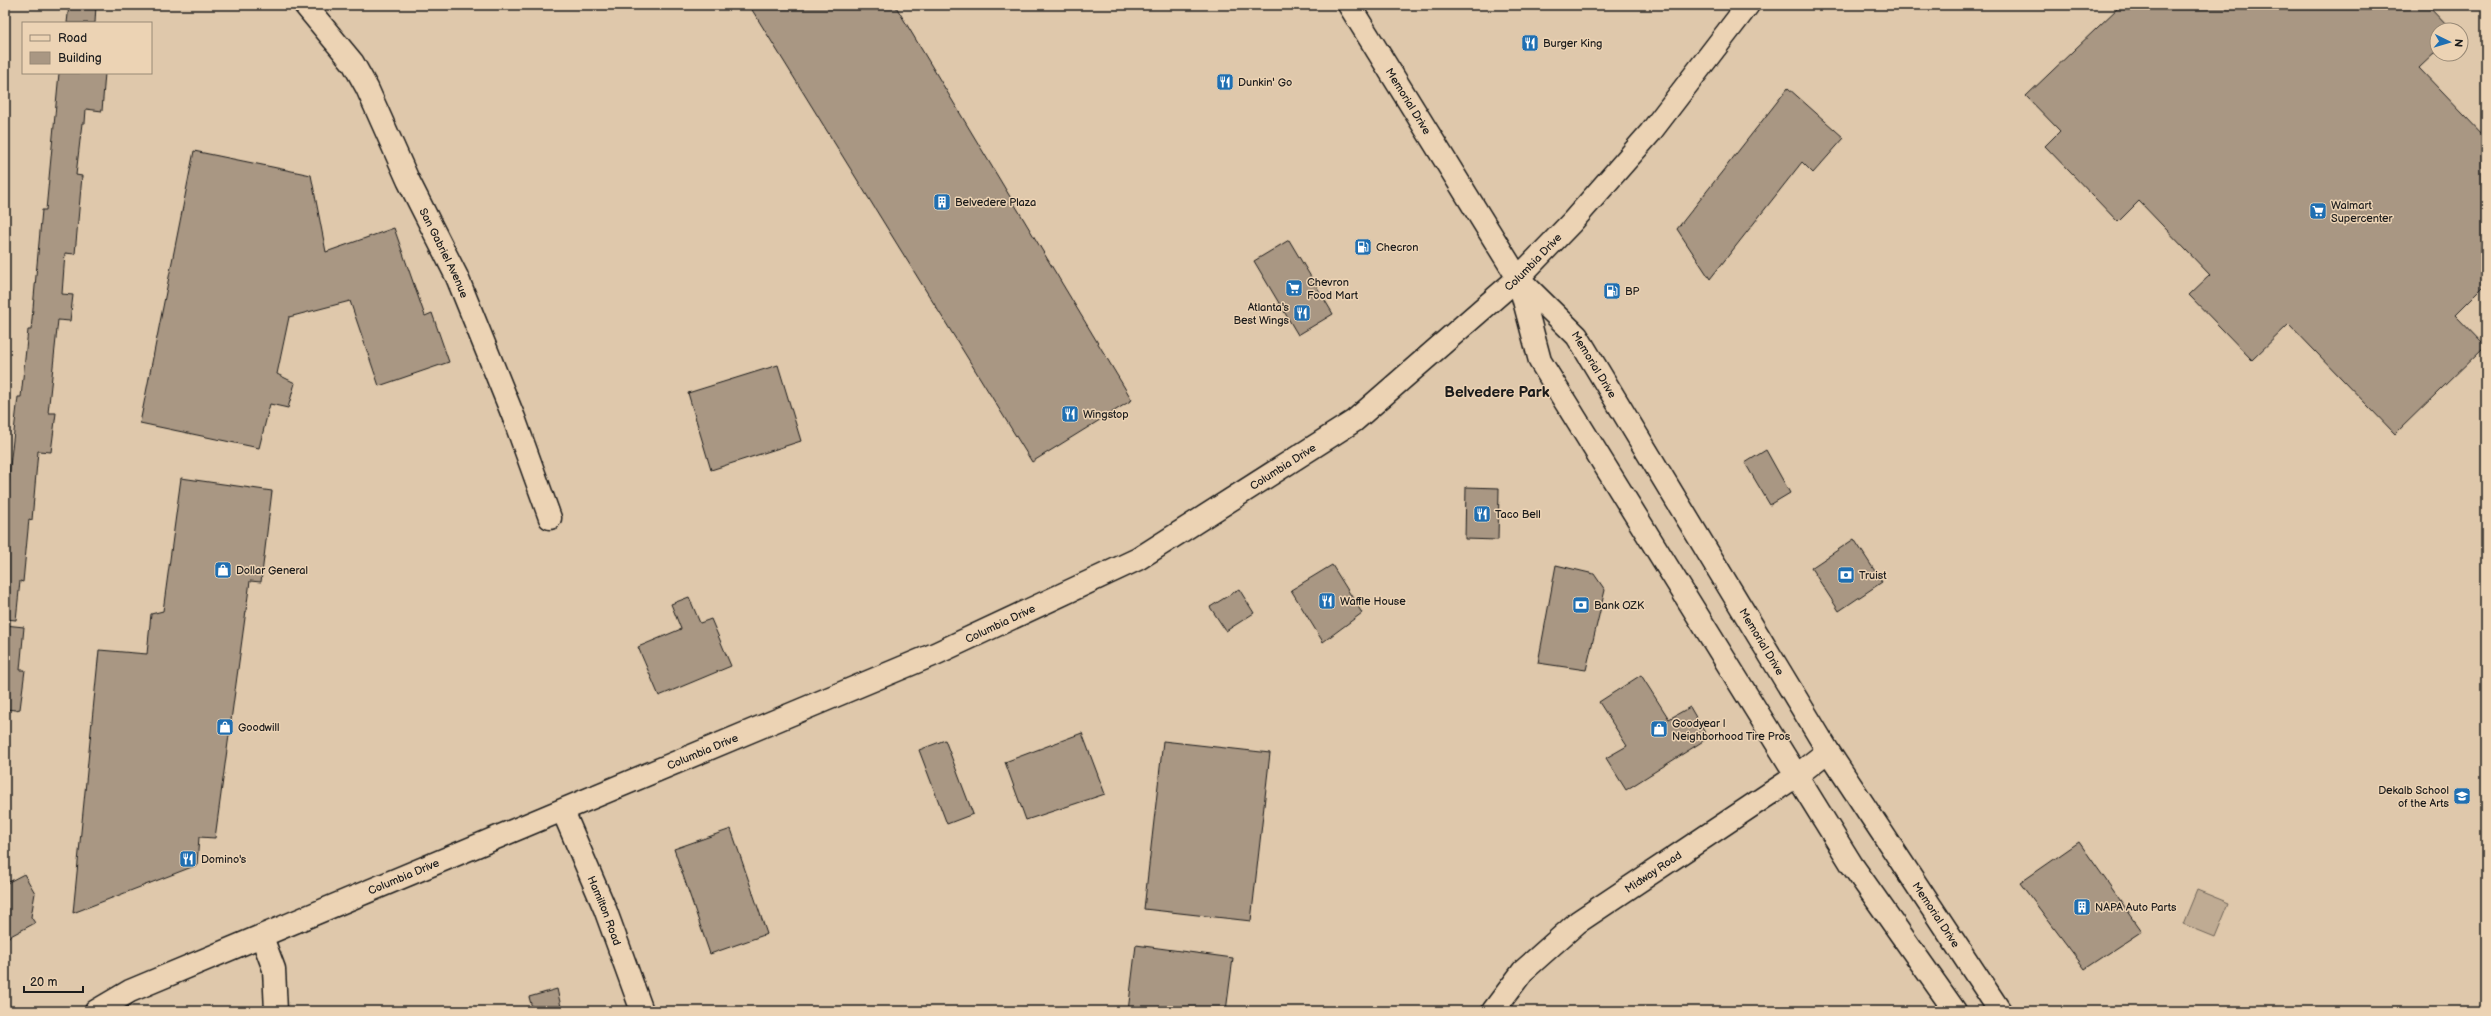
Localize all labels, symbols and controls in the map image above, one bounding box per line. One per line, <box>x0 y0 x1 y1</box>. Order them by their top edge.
legend <box>22 22 152 74</box>
north arrow <box>2429 22 2469 62</box>
text: Road <box>58 31 87 46</box>
restaurant icon: Burger King <box>1520 33 1540 53</box>
place label: Burger King <box>1543 37 1602 50</box>
text: N <box>2452 38 2465 48</box>
text: Building <box>58 51 102 66</box>
street label: Memorial Drive <box>1383 66 1434 137</box>
restaurant icon: Dunkin' Go <box>1215 72 1235 92</box>
place label: Dunkin' Go <box>1238 76 1292 89</box>
building icon: Belvedere Plaza <box>932 192 952 212</box>
place label: Belvedere Plaza <box>955 196 1036 209</box>
place label: Walmart Supercenter <box>2331 199 2394 225</box>
supermarket icon: Walmart Supercenter <box>2308 201 2328 221</box>
street label: San Gabriel Avenue <box>417 206 471 300</box>
street label: Columbia Drive <box>1502 230 1564 293</box>
fuel station icon: Checron <box>1353 237 1373 257</box>
place label: Checron <box>1376 241 1418 254</box>
place label: Chevron Food Mart <box>1307 276 1359 302</box>
supermarket icon: Chevron Food Mart <box>1284 278 1304 298</box>
fuel station icon: BP <box>1602 281 1622 301</box>
place label: BP <box>1625 285 1640 298</box>
place label: Atlanta's Best Wings <box>1234 301 1290 327</box>
restaurant icon: Atlanta's Best Wings <box>1292 303 1312 323</box>
street label: Memorial Drive <box>1569 329 1620 400</box>
district label: Belvedere Park <box>1444 383 1550 402</box>
restaurant icon: Wingstop <box>1060 404 1080 424</box>
place label: Wingstop <box>1083 408 1129 421</box>
street label: Columbia Drive <box>1247 440 1319 492</box>
restaurant icon: Taco Bell <box>1472 504 1492 524</box>
place label: Taco Bell <box>1495 508 1541 521</box>
shop icon: Dollar General <box>213 560 233 580</box>
place label: Dollar General <box>236 564 308 577</box>
bank icon: Truist <box>1836 565 1856 585</box>
place label: Truist <box>1859 569 1887 582</box>
restaurant icon: Waffle House <box>1317 591 1337 611</box>
place label: Waffle House <box>1340 595 1406 608</box>
bank icon: Bank OZK <box>1571 595 1591 615</box>
place label: Bank OZK <box>1594 599 1645 612</box>
street label: Columbia Drive <box>963 601 1038 645</box>
street label: Memorial Drive <box>1737 606 1787 678</box>
shop icon: Goodwill <box>215 717 235 737</box>
place label: Goodyear | Neighborhood Tire Pros <box>1672 717 1791 743</box>
shop icon: Goodyear | Neighborhood Tire Pros <box>1649 719 1669 739</box>
place label: Goodwill <box>238 721 279 734</box>
street label: Columbia Drive <box>665 731 740 772</box>
place label: Dekalb School of the Arts <box>2378 784 2450 810</box>
school or university icon: Dekalb School of the Arts <box>2452 786 2472 806</box>
street label: Midway Road <box>1622 848 1684 895</box>
restaurant icon: Domino's <box>178 849 198 869</box>
place label: Domino's <box>201 853 247 866</box>
street label: Columbia Drive <box>366 856 441 897</box>
street label: Hamilton Road <box>585 874 624 947</box>
street label: Memorial Drive <box>1910 880 1963 950</box>
building icon: NAPA Auto Parts <box>2072 897 2092 917</box>
place label: NAPA Auto Parts <box>2095 901 2177 914</box>
scale bar <box>24 968 83 994</box>
text: 20 m <box>30 975 57 990</box>

